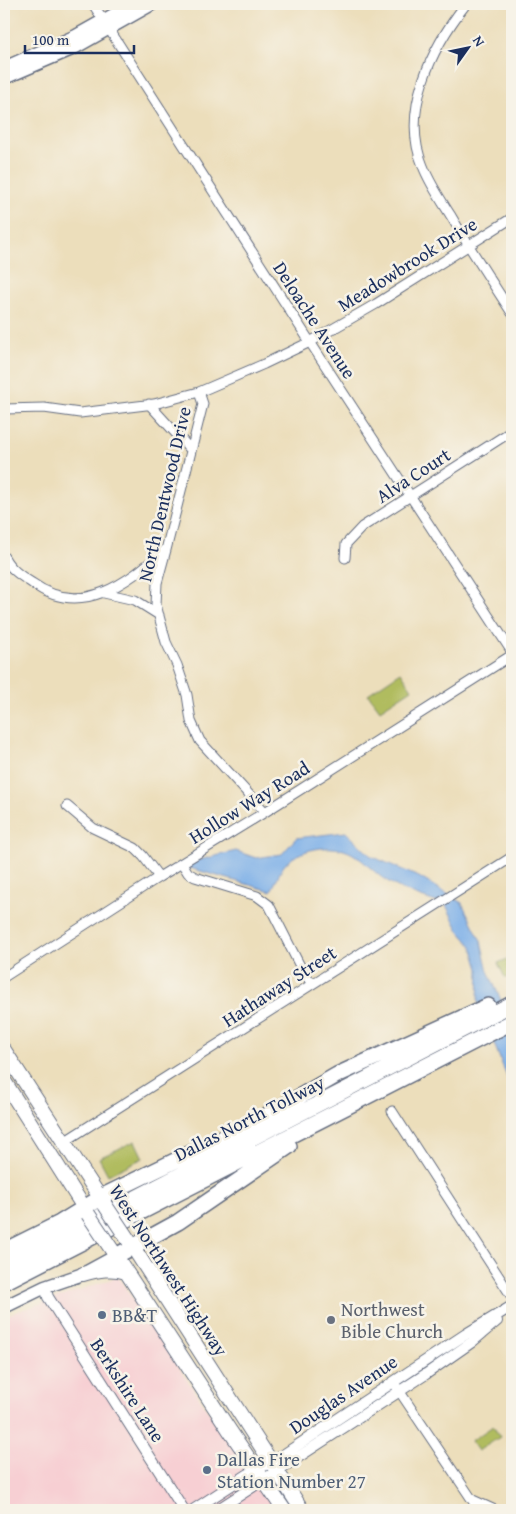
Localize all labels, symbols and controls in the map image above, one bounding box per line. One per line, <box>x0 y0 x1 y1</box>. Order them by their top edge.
scale bar <box>25 22 134 54</box>
north arrow <box>444 22 494 72</box>
text: 100 m <box>32 29 70 50</box>
text: N <box>468 32 490 51</box>
street label: Meadowbrook Drive <box>332 210 482 318</box>
street label: Deloache Avenue <box>267 256 363 384</box>
street label: North Dentwood Drive <box>130 404 198 584</box>
street label: Alva Court <box>370 440 456 510</box>
street label: Hollow Way Road <box>183 753 316 850</box>
street label: Hathaway Street <box>216 938 342 1034</box>
street label: Dallas North Tollway <box>169 1068 329 1168</box>
street label: West Northwest Highway <box>103 1178 236 1362</box>
place label: Northwest Bible Church <box>341 1295 443 1345</box>
place label: BB&T <box>112 1301 157 1329</box>
marker: BB&T <box>96 1309 108 1321</box>
marker: Northwest Bible Church <box>325 1314 337 1326</box>
street label: Berkshire Lane <box>84 1332 172 1448</box>
street label: Douglas Avenue <box>283 1347 403 1441</box>
place label: Dallas Fire Station Number 27 <box>217 1445 366 1495</box>
marker: Dallas Fire Station Number 27 <box>201 1464 213 1476</box>

